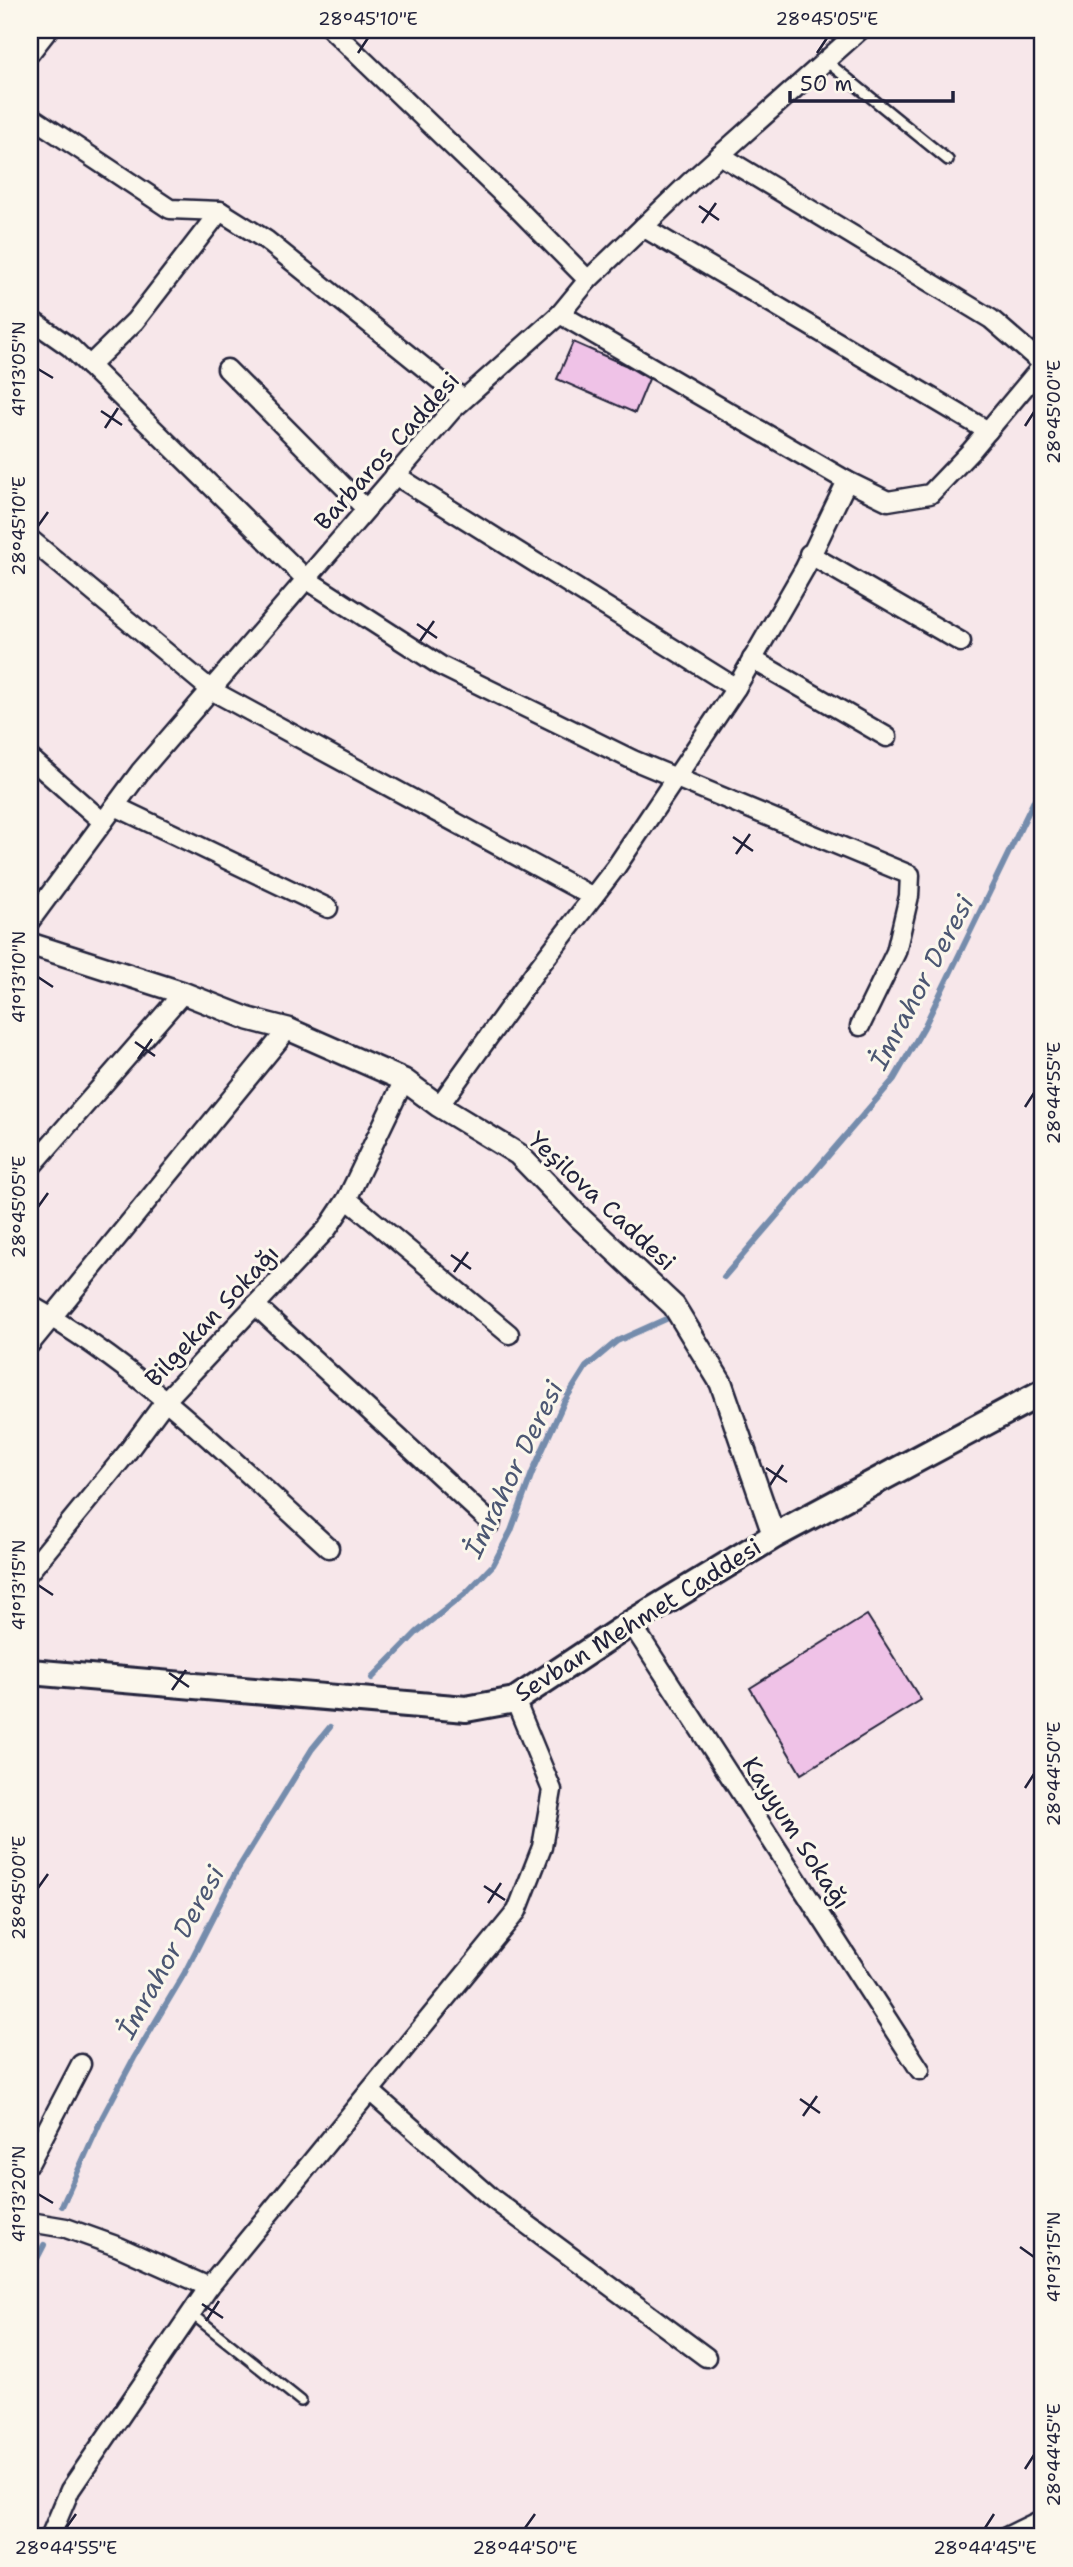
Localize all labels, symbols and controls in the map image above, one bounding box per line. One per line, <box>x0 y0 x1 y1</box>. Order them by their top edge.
text: 28°45'10"E <box>318 7 418 31</box>
text: 28°45'05"E <box>776 7 878 31</box>
scale bar <box>790 60 952 104</box>
text: 50 m <box>800 70 853 98</box>
text: 41°13'05"N <box>7 321 31 417</box>
text: 28°45'00"E <box>1042 360 1066 464</box>
street label: Barbaros Caddesi <box>307 365 467 537</box>
text: 28°45'10"E <box>7 476 31 576</box>
water label: İmrahor Deresi <box>860 888 982 1076</box>
text: 41°13'10"N <box>7 931 31 1023</box>
text: 28°44'55"E <box>1042 1042 1066 1144</box>
street label: Yeşilova Caddesi <box>521 1124 683 1278</box>
text: 28°45'05"E <box>7 1156 31 1258</box>
street label: Bilgekan Sokağı <box>138 1238 286 1394</box>
water label: İmrahor Deresi <box>455 1374 571 1564</box>
street label: Sevban Mehmet Caddesi <box>509 1531 767 1709</box>
text: 41°13'15"N <box>7 1540 31 1630</box>
text: 28°44'50"E <box>1042 1721 1066 1827</box>
street label: Kayyum Sokağı <box>735 1751 857 1915</box>
text: 28°45'00"E <box>7 1836 31 1940</box>
water label: İmrahor Deresi <box>108 1859 232 2046</box>
text: 41°13'20"N <box>7 2145 31 2243</box>
text: 41°13'15"N <box>1042 2212 1066 2302</box>
text: 28°44'45"E <box>1042 2403 1066 2507</box>
text: 28°44'55"E <box>15 2536 117 2560</box>
text: 28°44'50"E <box>472 2536 578 2560</box>
text: 28°44'45"E <box>933 2536 1037 2560</box>

